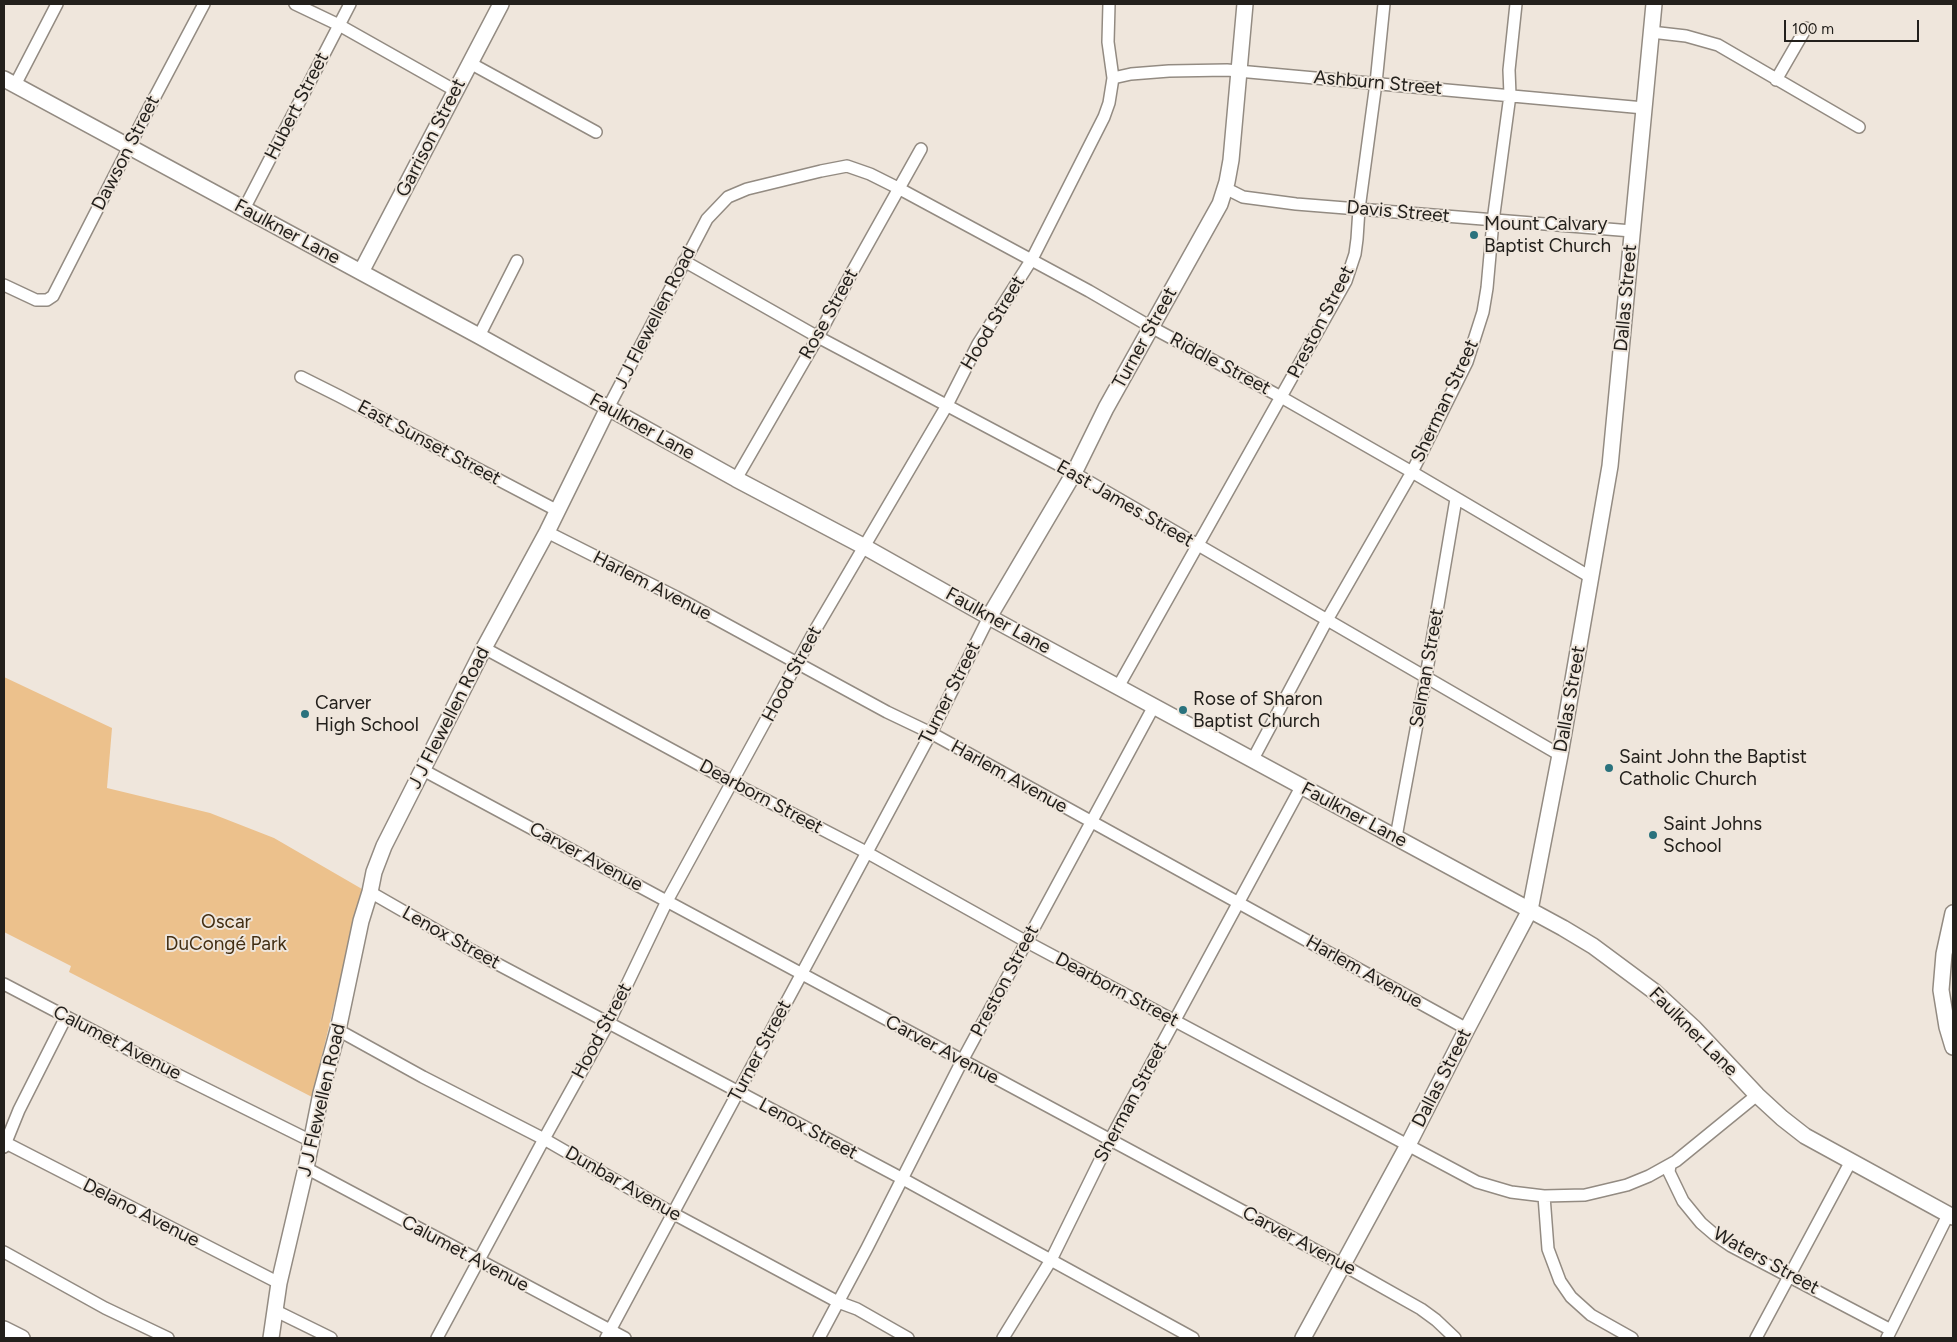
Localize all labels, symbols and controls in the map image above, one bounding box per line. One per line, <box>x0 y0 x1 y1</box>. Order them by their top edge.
scale bar <box>1787 10 1922 42</box>
text: 100 m <box>1792 20 1834 38</box>
street label: Hubert Street <box>260 48 334 164</box>
street label: Ashburn Street <box>1313 66 1443 100</box>
street label: Garrison Street <box>391 75 471 201</box>
street label: Dawson Street <box>87 92 165 214</box>
street label: Faulkner Lane <box>230 195 344 269</box>
street label: Davis Street <box>1345 196 1451 228</box>
place label: Mount Calvary Baptist Church <box>1484 213 1611 257</box>
marker: Mount Calvary Baptist Church <box>1468 229 1480 241</box>
street label: J J Flewellen Road <box>609 243 701 393</box>
street label: Dallas Street <box>1610 243 1642 353</box>
street label: Preston Street <box>1283 262 1359 382</box>
street label: Rose Street <box>795 265 863 363</box>
street label: Hood Street <box>956 272 1030 374</box>
street label: Turner Street <box>1108 284 1182 392</box>
street label: Riddle Street <box>1166 328 1274 400</box>
street label: Sherman Street <box>1406 336 1484 466</box>
street label: Faulkner Lane <box>586 389 698 465</box>
street label: East Sunset Street <box>354 396 504 490</box>
street label: East James Street <box>1052 456 1198 552</box>
street label: Harlem Avenue <box>589 546 715 626</box>
street label: Faulkner Lane <box>942 583 1054 659</box>
street label: Selman Street <box>1405 607 1449 729</box>
street label: Hood Street <box>757 622 827 726</box>
street label: Turner Street <box>914 638 986 748</box>
street label: J J Flewellen Road <box>403 643 495 793</box>
street label: Dallas Street <box>1549 644 1591 754</box>
place label: Rose of Sharon Baptist Church <box>1193 688 1323 732</box>
place label: Carver High School <box>315 692 419 736</box>
marker: Rose of Sharon Baptist Church <box>1177 704 1189 716</box>
marker: Carver High School <box>299 708 311 720</box>
street label: Harlem Avenue <box>947 736 1071 818</box>
place label: Saint John the Baptist Catholic Church <box>1619 746 1807 790</box>
street label: Dearborn Street <box>695 755 827 839</box>
marker: Saint John the Baptist Catholic Church <box>1603 762 1615 774</box>
street label: Faulkner Lane <box>1297 778 1411 852</box>
place label: Saint Johns School <box>1663 813 1762 857</box>
street label: Carver Avenue <box>525 818 647 896</box>
marker: Saint Johns School <box>1647 829 1659 841</box>
street label: Lenox Street <box>398 902 504 974</box>
park label: Oscar DuCongé Park <box>165 911 287 955</box>
street label: Preston Street <box>966 921 1044 1041</box>
street label: Harlem Avenue <box>1302 931 1426 1013</box>
street label: Dearborn Street <box>1051 948 1183 1032</box>
street label: Hood Street <box>567 979 637 1083</box>
street label: Faulkner Lane <box>1644 983 1742 1081</box>
street label: Turner Street <box>724 996 796 1106</box>
street label: Calumet Avenue <box>49 1001 185 1085</box>
street label: Carver Avenue <box>881 1011 1003 1089</box>
street label: J J Flewellen Road <box>293 1021 351 1179</box>
street label: Dallas Street <box>1407 1025 1477 1131</box>
street label: Sherman Street <box>1090 1038 1172 1166</box>
street label: Lenox Street <box>755 1093 861 1165</box>
street label: Dunbar Avenue <box>561 1142 685 1226</box>
street label: Delano Avenue <box>79 1174 203 1252</box>
street label: Carver Avenue <box>1238 1202 1360 1280</box>
street label: Calumet Avenue <box>397 1211 533 1297</box>
street label: Waters Street <box>1709 1222 1823 1300</box>

